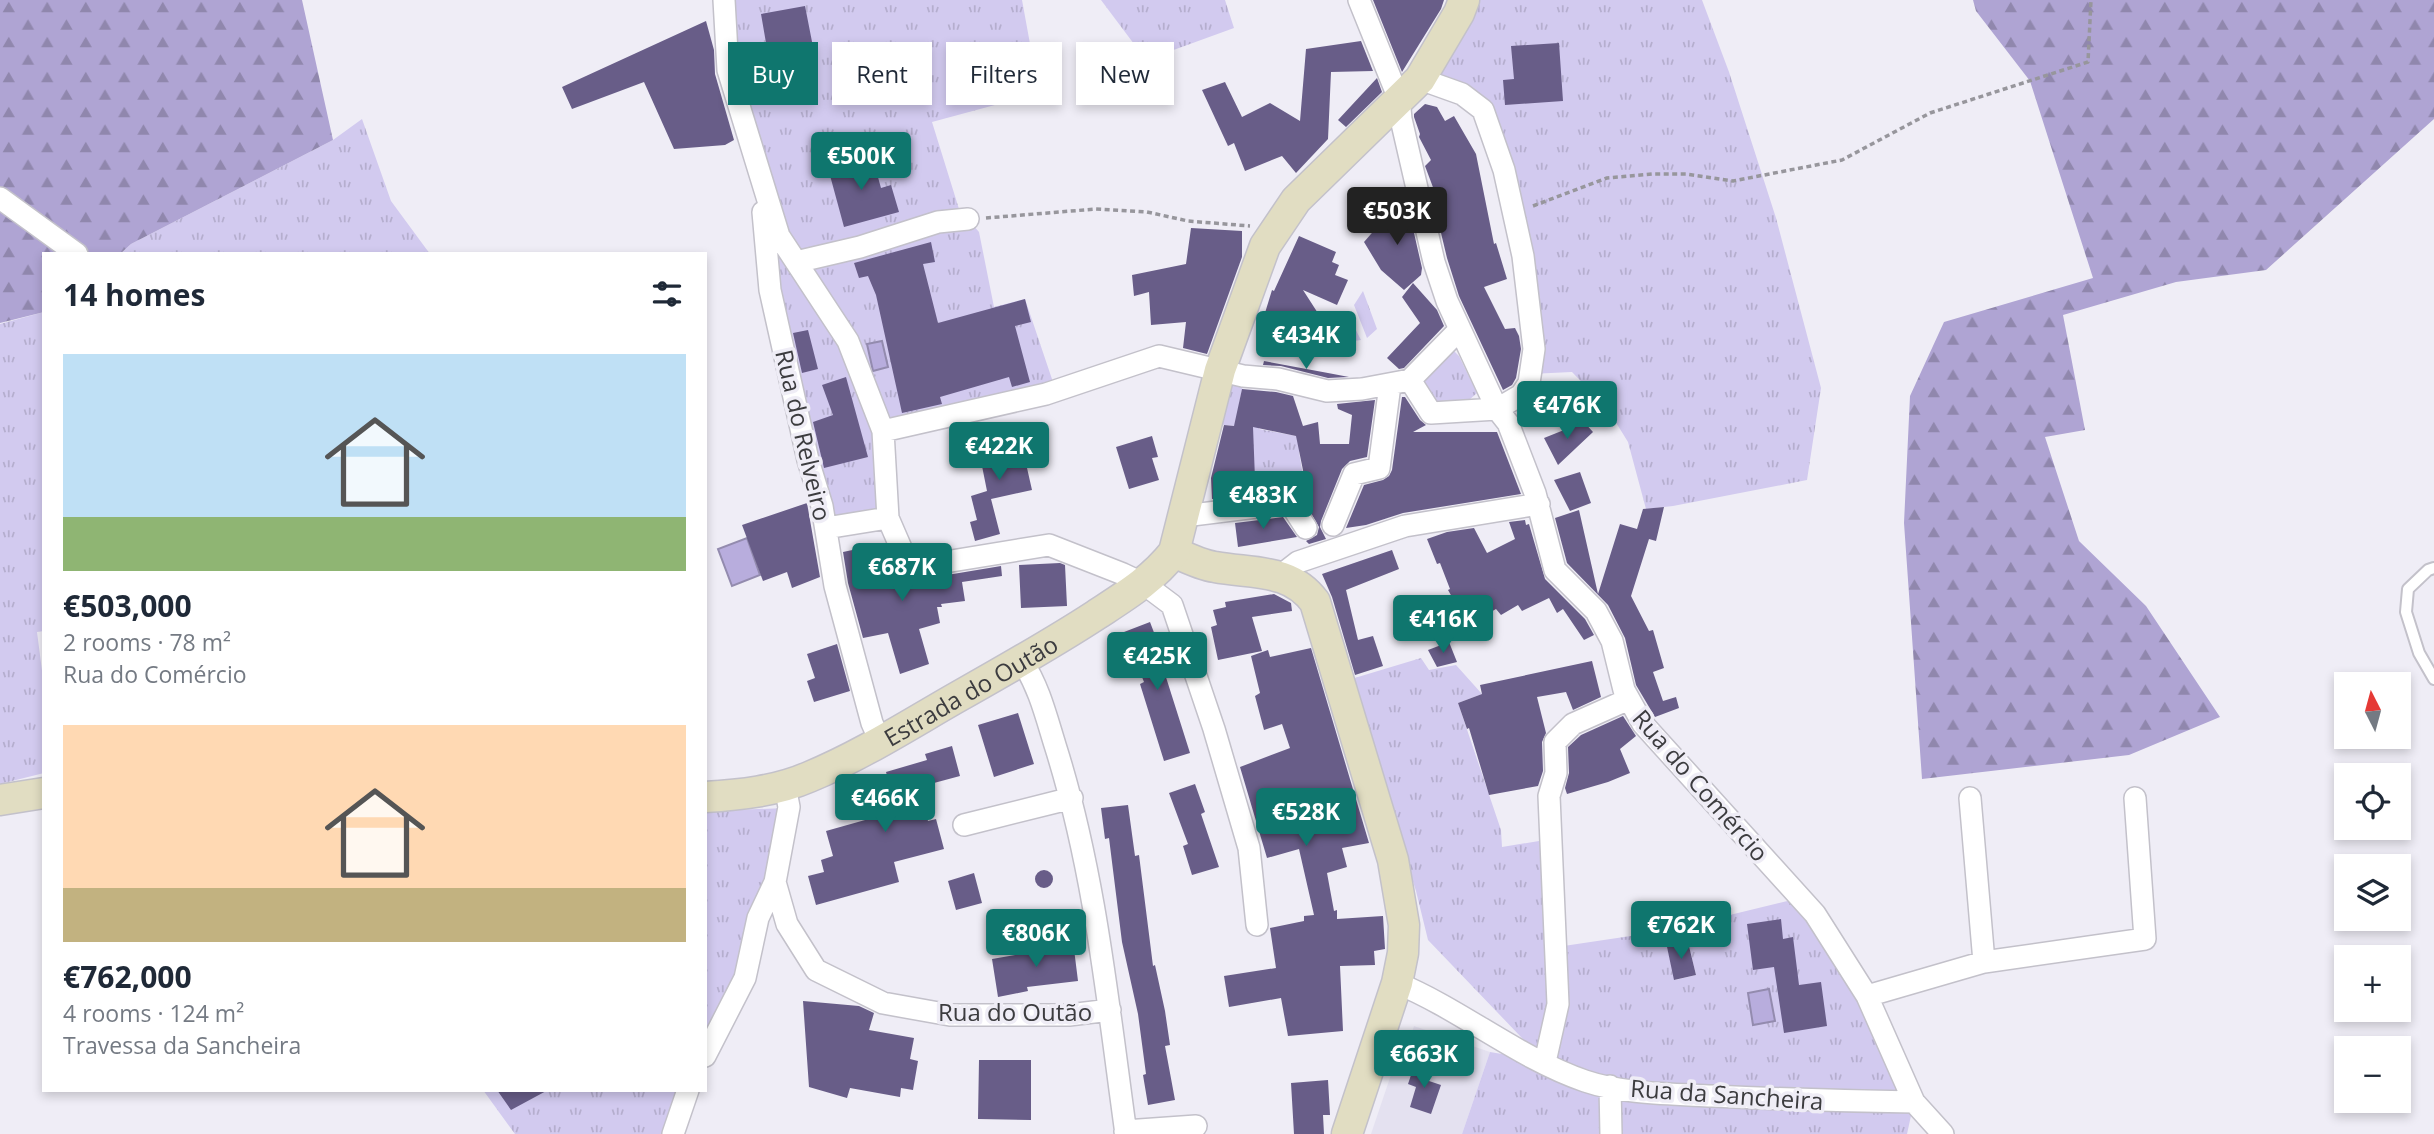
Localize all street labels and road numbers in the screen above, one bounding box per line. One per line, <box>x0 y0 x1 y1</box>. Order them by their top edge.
street label: Rua do Relveiro <box>768 346 840 524</box>
street label: Estrada do Outão <box>877 627 1064 753</box>
street label: Rua do Comércio <box>1626 702 1776 868</box>
street label: Rua do Outão <box>938 995 1092 1028</box>
street label: Rua da Sancheira <box>1629 1071 1825 1117</box>

